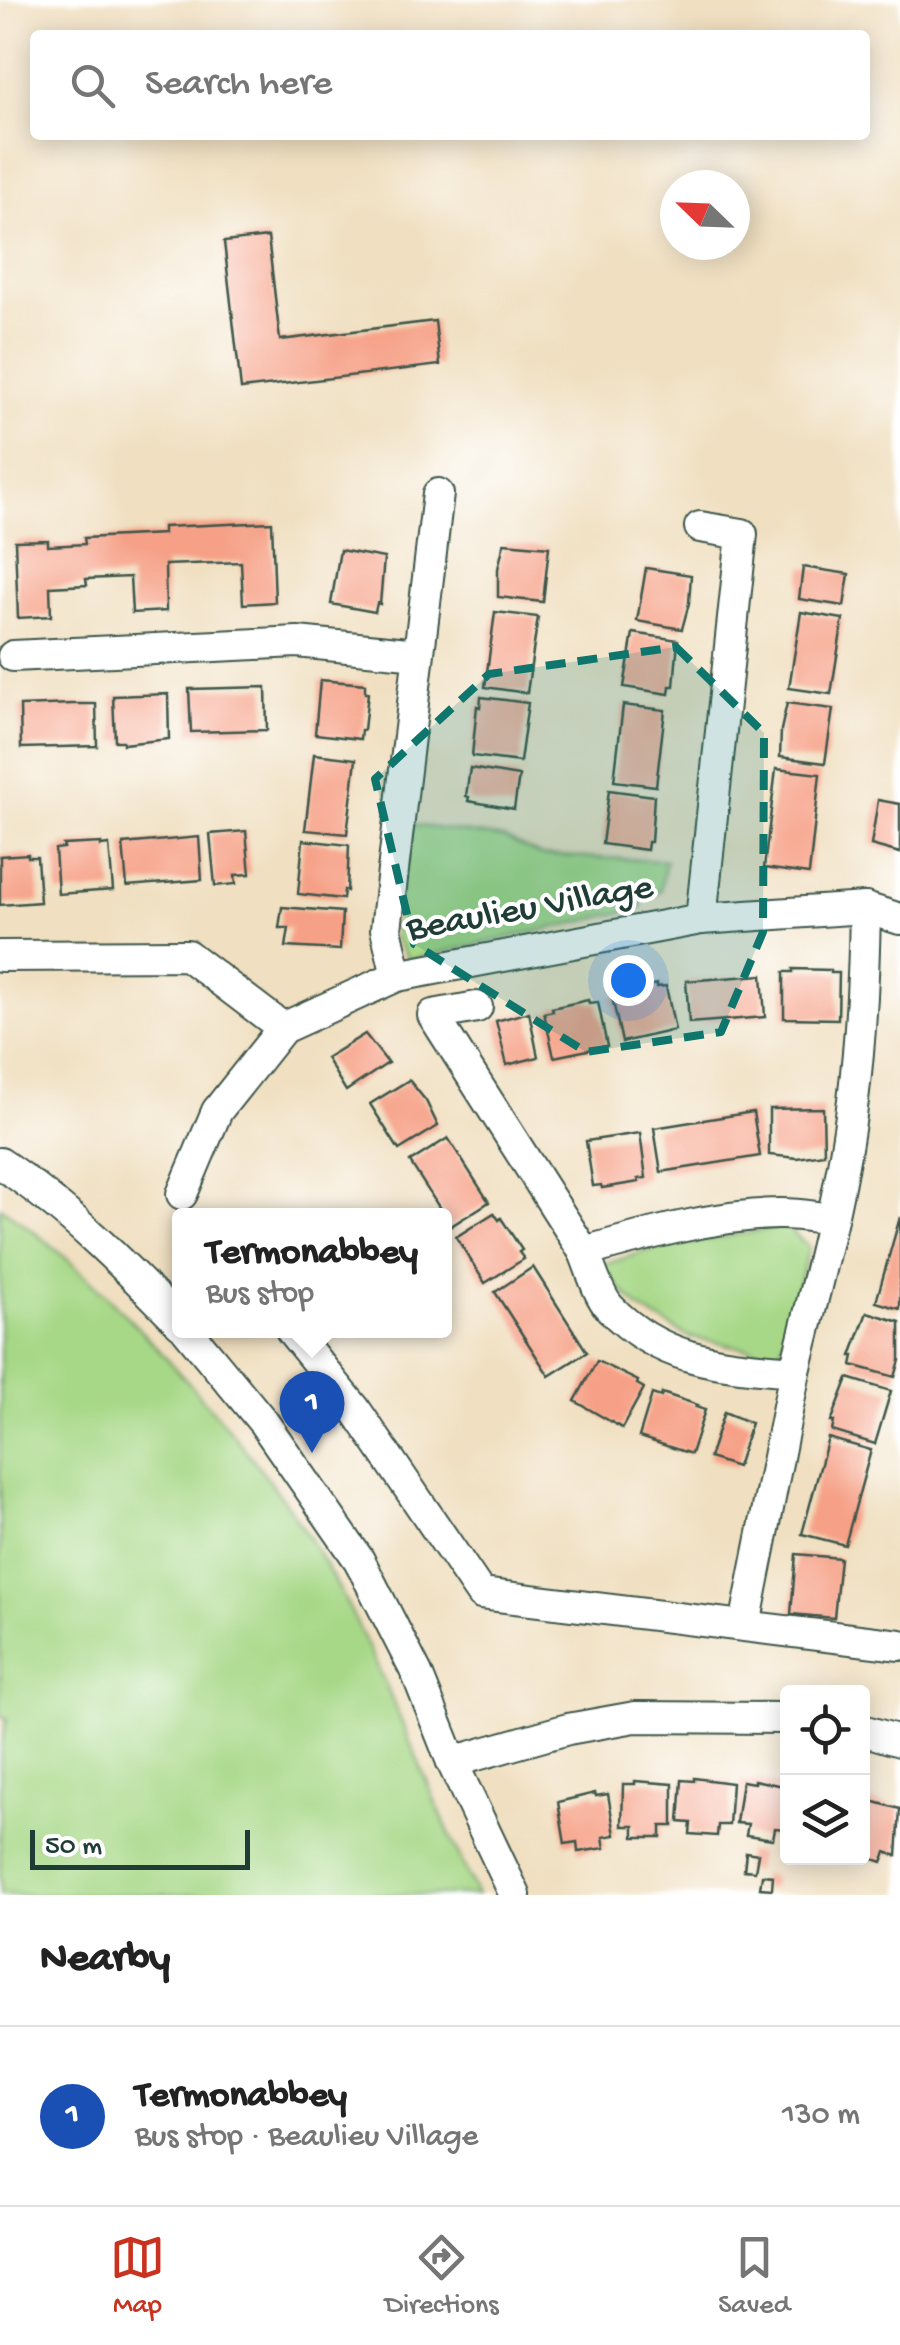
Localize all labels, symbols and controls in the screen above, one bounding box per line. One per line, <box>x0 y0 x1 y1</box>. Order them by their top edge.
search box <box>30 30 870 140</box>
icon: search <box>65 58 120 113</box>
text: Search here <box>145 63 332 107</box>
north arrow <box>660 170 750 260</box>
street label: Beaulieu Village <box>402 867 657 953</box>
your location <box>603 955 654 1006</box>
popup <box>172 1208 452 1338</box>
text: Termonabbey <box>206 1232 418 1276</box>
text: Bus stop <box>206 1276 314 1314</box>
pin: 1 <box>280 1370 344 1453</box>
map controls <box>780 1685 870 1865</box>
button: locate <box>780 1685 870 1775</box>
button: layers <box>780 1775 870 1865</box>
scale bar <box>30 1825 250 1870</box>
text: 50 m <box>45 1831 102 1864</box>
text: Nearby <box>40 1936 170 1985</box>
text: Termonabbey <box>135 2075 347 2119</box>
text: 1 <box>66 2097 79 2135</box>
text: 130 m <box>782 2097 860 2135</box>
text: Bus stop · Beaulieu Village <box>135 2119 478 2157</box>
tab: Map <box>110 2230 165 2323</box>
tab: Directions <box>385 2230 499 2323</box>
tab: Saved <box>718 2230 790 2323</box>

